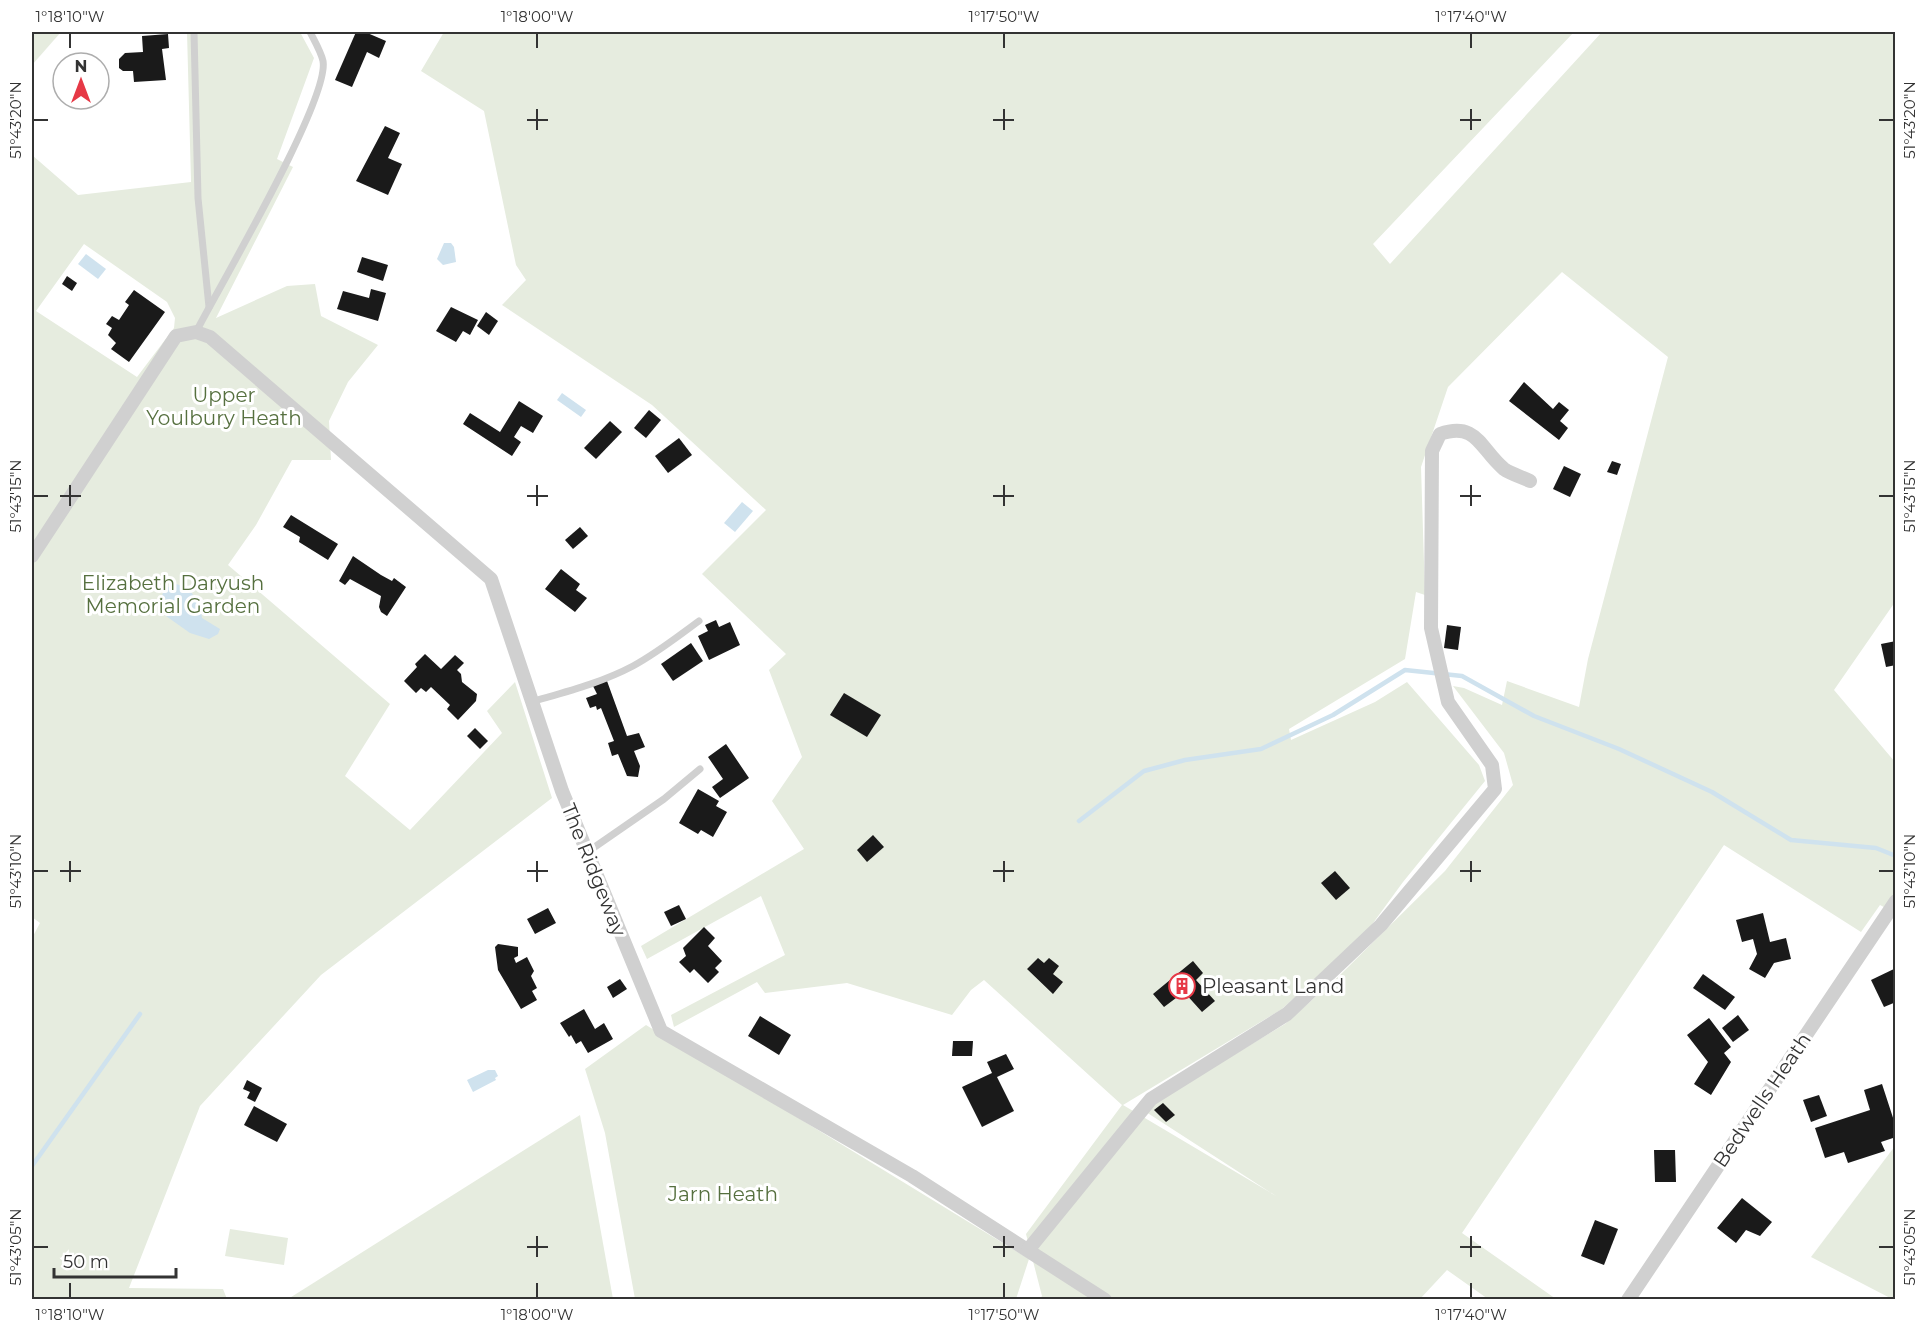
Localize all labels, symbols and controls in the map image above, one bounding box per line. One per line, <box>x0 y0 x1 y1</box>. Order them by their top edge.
text: 1°18'10"W <box>36 7 105 26</box>
text: 1°18'00"W <box>501 7 574 26</box>
text: 1°17'50"W <box>969 7 1040 26</box>
text: 1°17'40"W <box>1435 7 1507 26</box>
north arrow <box>51 51 111 111</box>
text: N <box>75 57 87 76</box>
text: 51°43'20"N <box>6 81 25 159</box>
text: 51°43'20"N <box>1900 81 1919 159</box>
park label: Upper Youlbury Heath <box>146 383 302 430</box>
text: 51°43'15"N <box>6 459 25 533</box>
text: 51°43'15"N <box>1900 459 1919 533</box>
park label: Elizabeth Daryush Memorial Garden <box>82 571 264 618</box>
street label: The Ridgeway <box>557 800 632 940</box>
text: 51°43'10"N <box>6 834 25 908</box>
text: 51°43'10"N <box>1900 834 1919 908</box>
building icon: Pleasant Land <box>1167 971 1197 1001</box>
place label: Pleasant Land <box>1202 974 1344 998</box>
street label: Bedwells Heath <box>1708 1028 1816 1172</box>
park label: Jarn Heath <box>667 1182 778 1206</box>
text: 51°43'05"N <box>6 1209 25 1285</box>
text: 51°43'05"N <box>1900 1209 1919 1285</box>
scale bar <box>54 1241 176 1279</box>
text: 50 m <box>63 1251 109 1273</box>
text: 1°18'10"W <box>36 1305 105 1324</box>
text: 1°18'00"W <box>501 1305 574 1324</box>
text: 1°17'50"W <box>969 1305 1040 1324</box>
text: 1°17'40"W <box>1435 1305 1507 1324</box>

